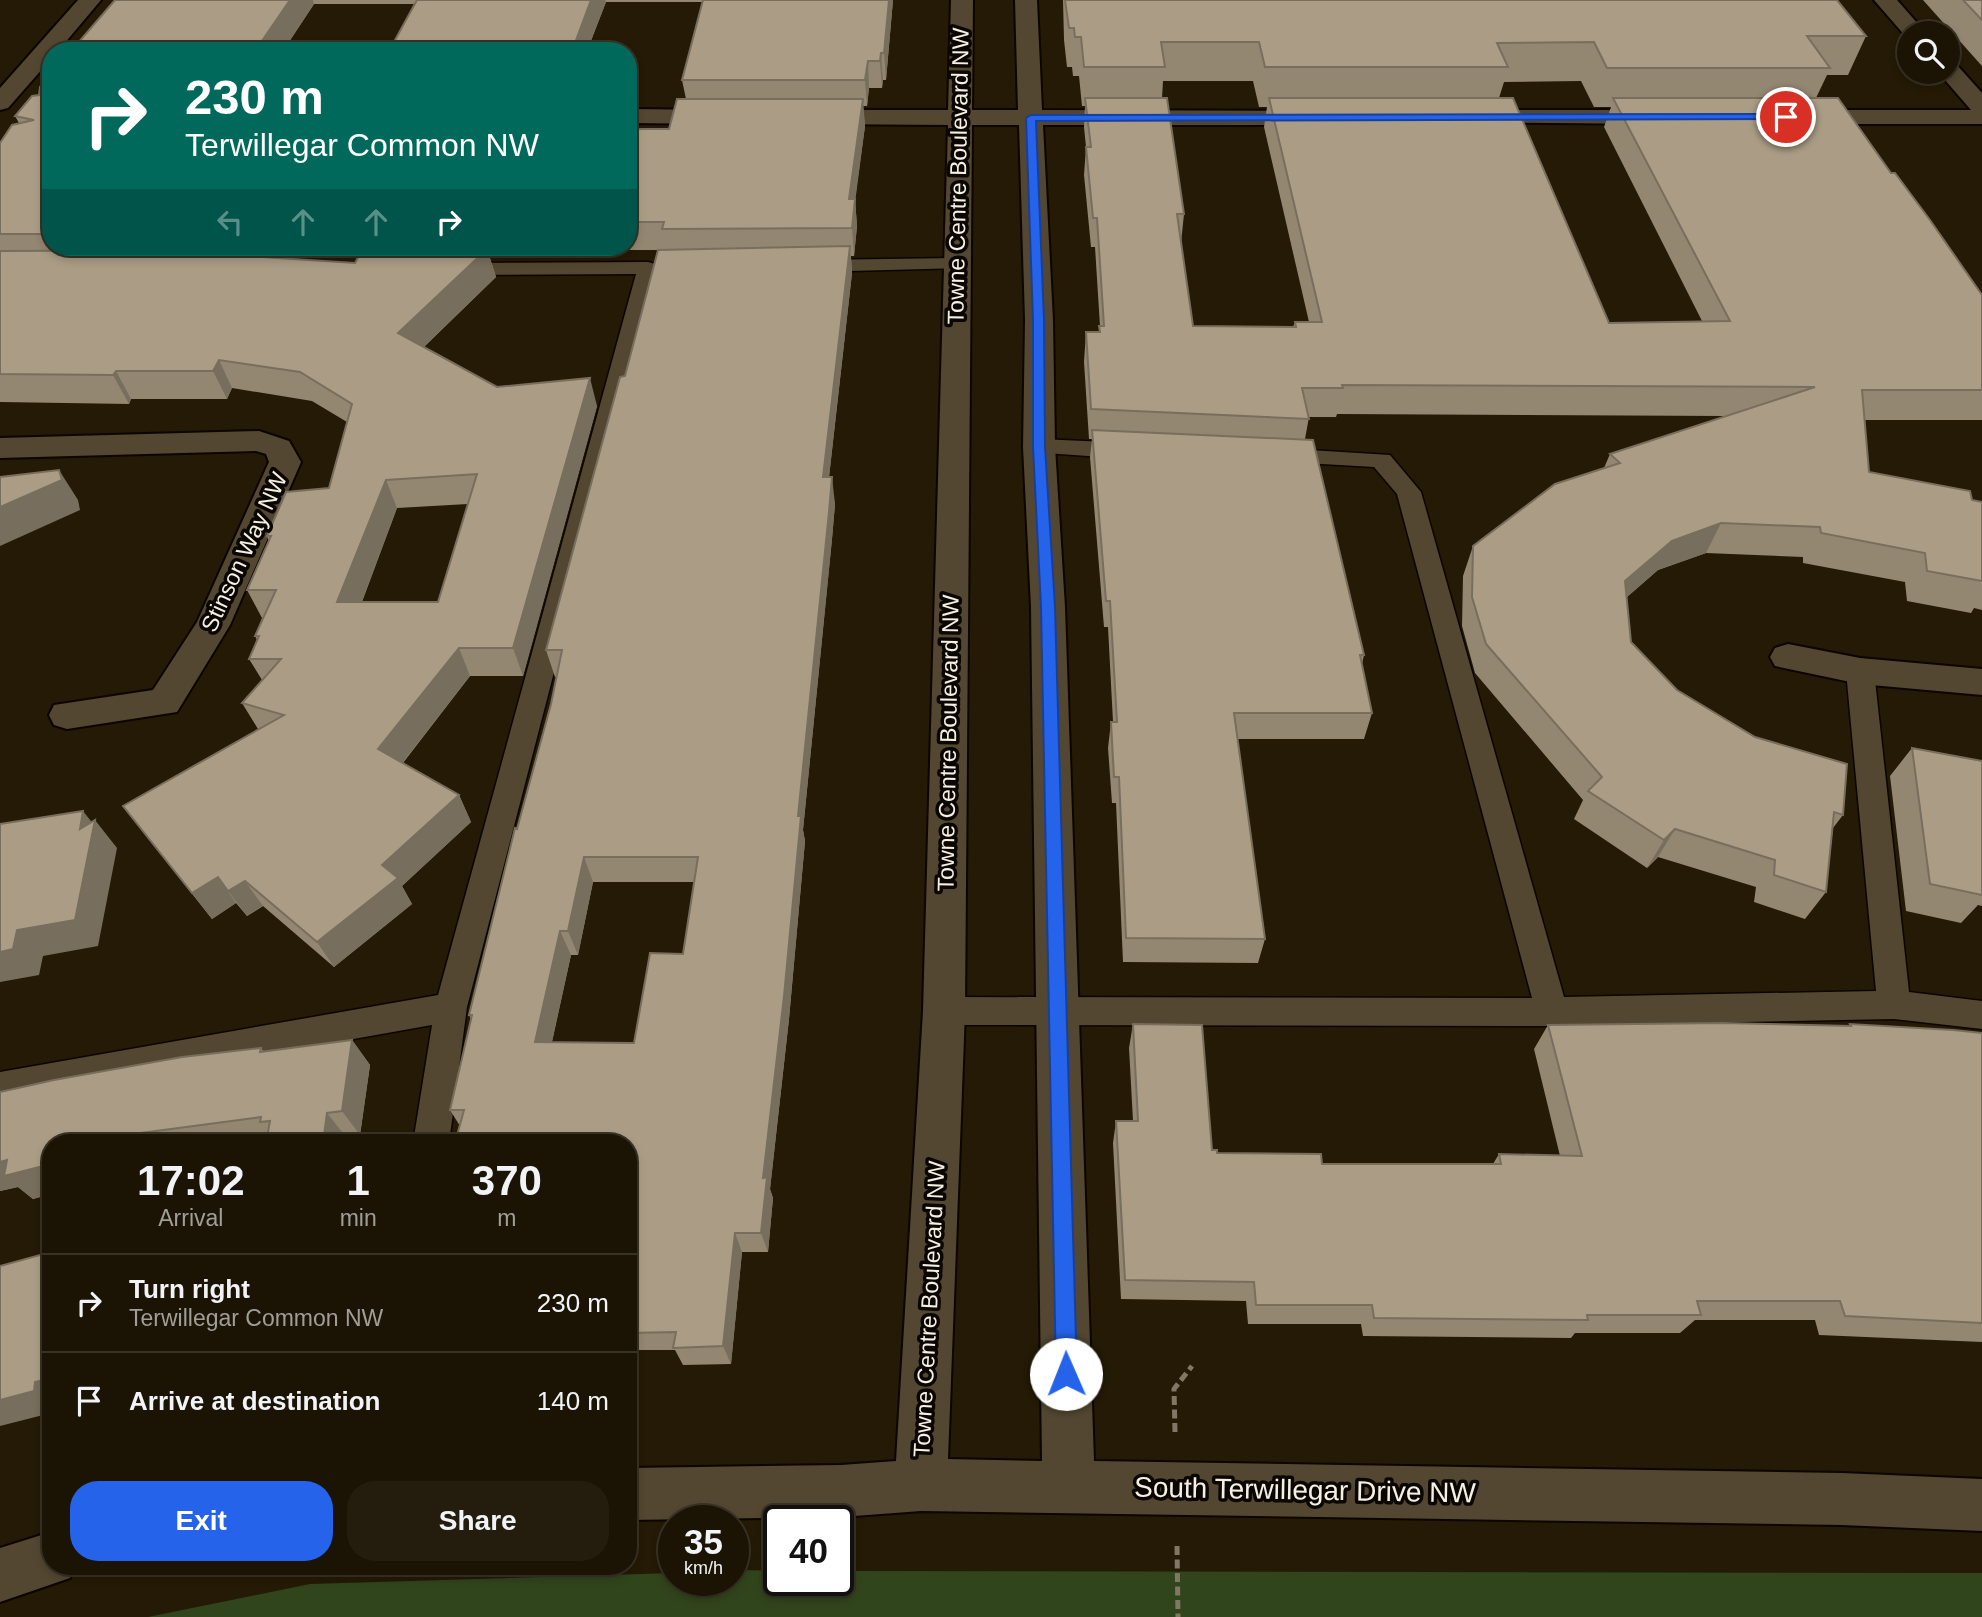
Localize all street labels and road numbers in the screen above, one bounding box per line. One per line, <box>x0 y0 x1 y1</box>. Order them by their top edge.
street label: Towne Centre Boulevard NW <box>942 27 974 324</box>
street label: Stinson Way NW <box>196 468 292 636</box>
street label: Towne Centre Boulevard NW <box>932 594 964 891</box>
street label: Towne Centre Boulevard NW <box>908 1160 950 1458</box>
street label: South Terwillegar Drive NW <box>1134 1472 1477 1508</box>

